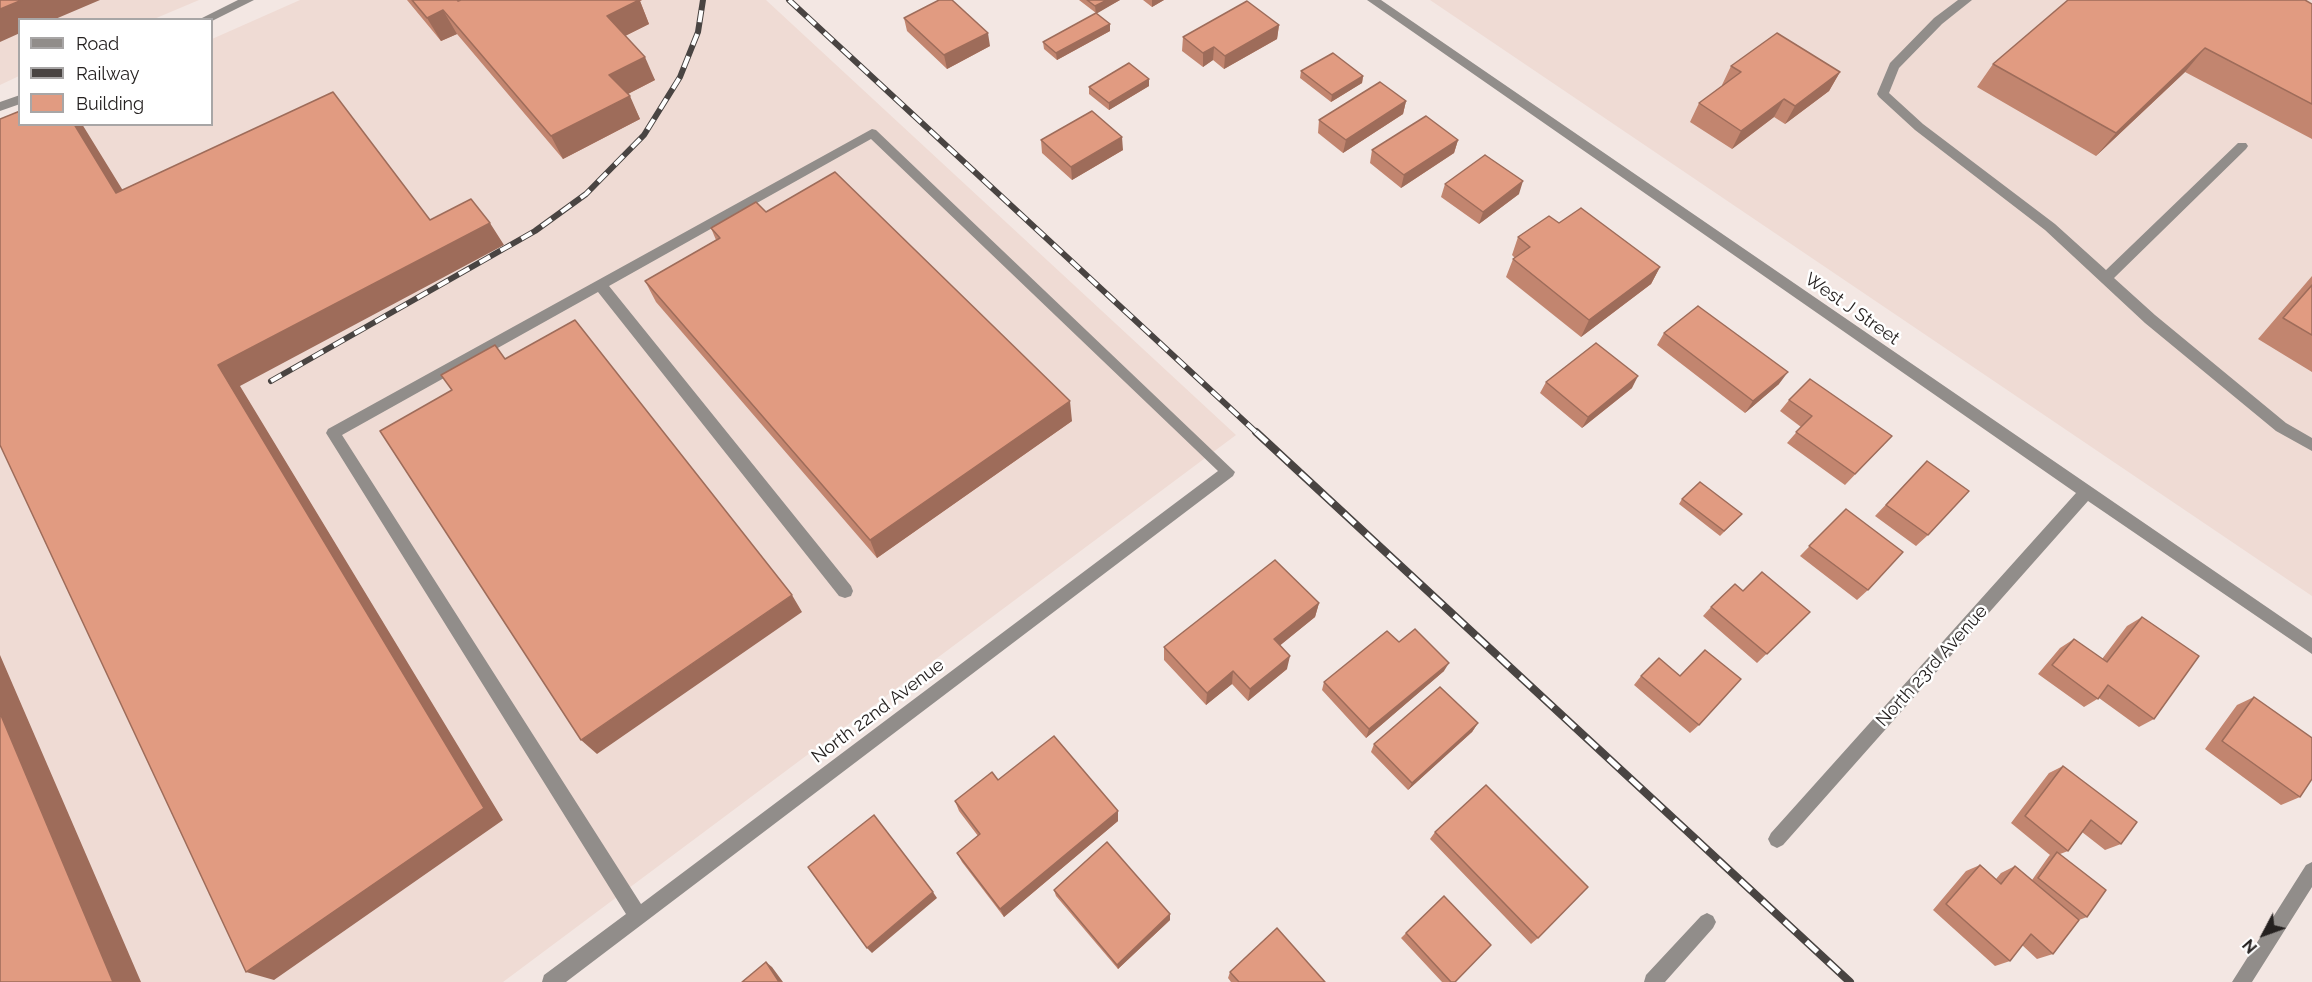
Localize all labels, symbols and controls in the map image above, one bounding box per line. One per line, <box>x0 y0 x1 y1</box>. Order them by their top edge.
legend <box>18 18 213 126</box>
text: Road <box>76 33 119 54</box>
text: Railway <box>76 63 140 84</box>
text: Building <box>76 93 144 114</box>
street label: West J Street <box>1800 268 1904 350</box>
street label: North 23rd Avenue <box>1872 601 1992 731</box>
street label: North 22nd Avenue <box>808 654 948 768</box>
north arrow <box>2234 904 2294 964</box>
text: N <box>2239 935 2261 957</box>

